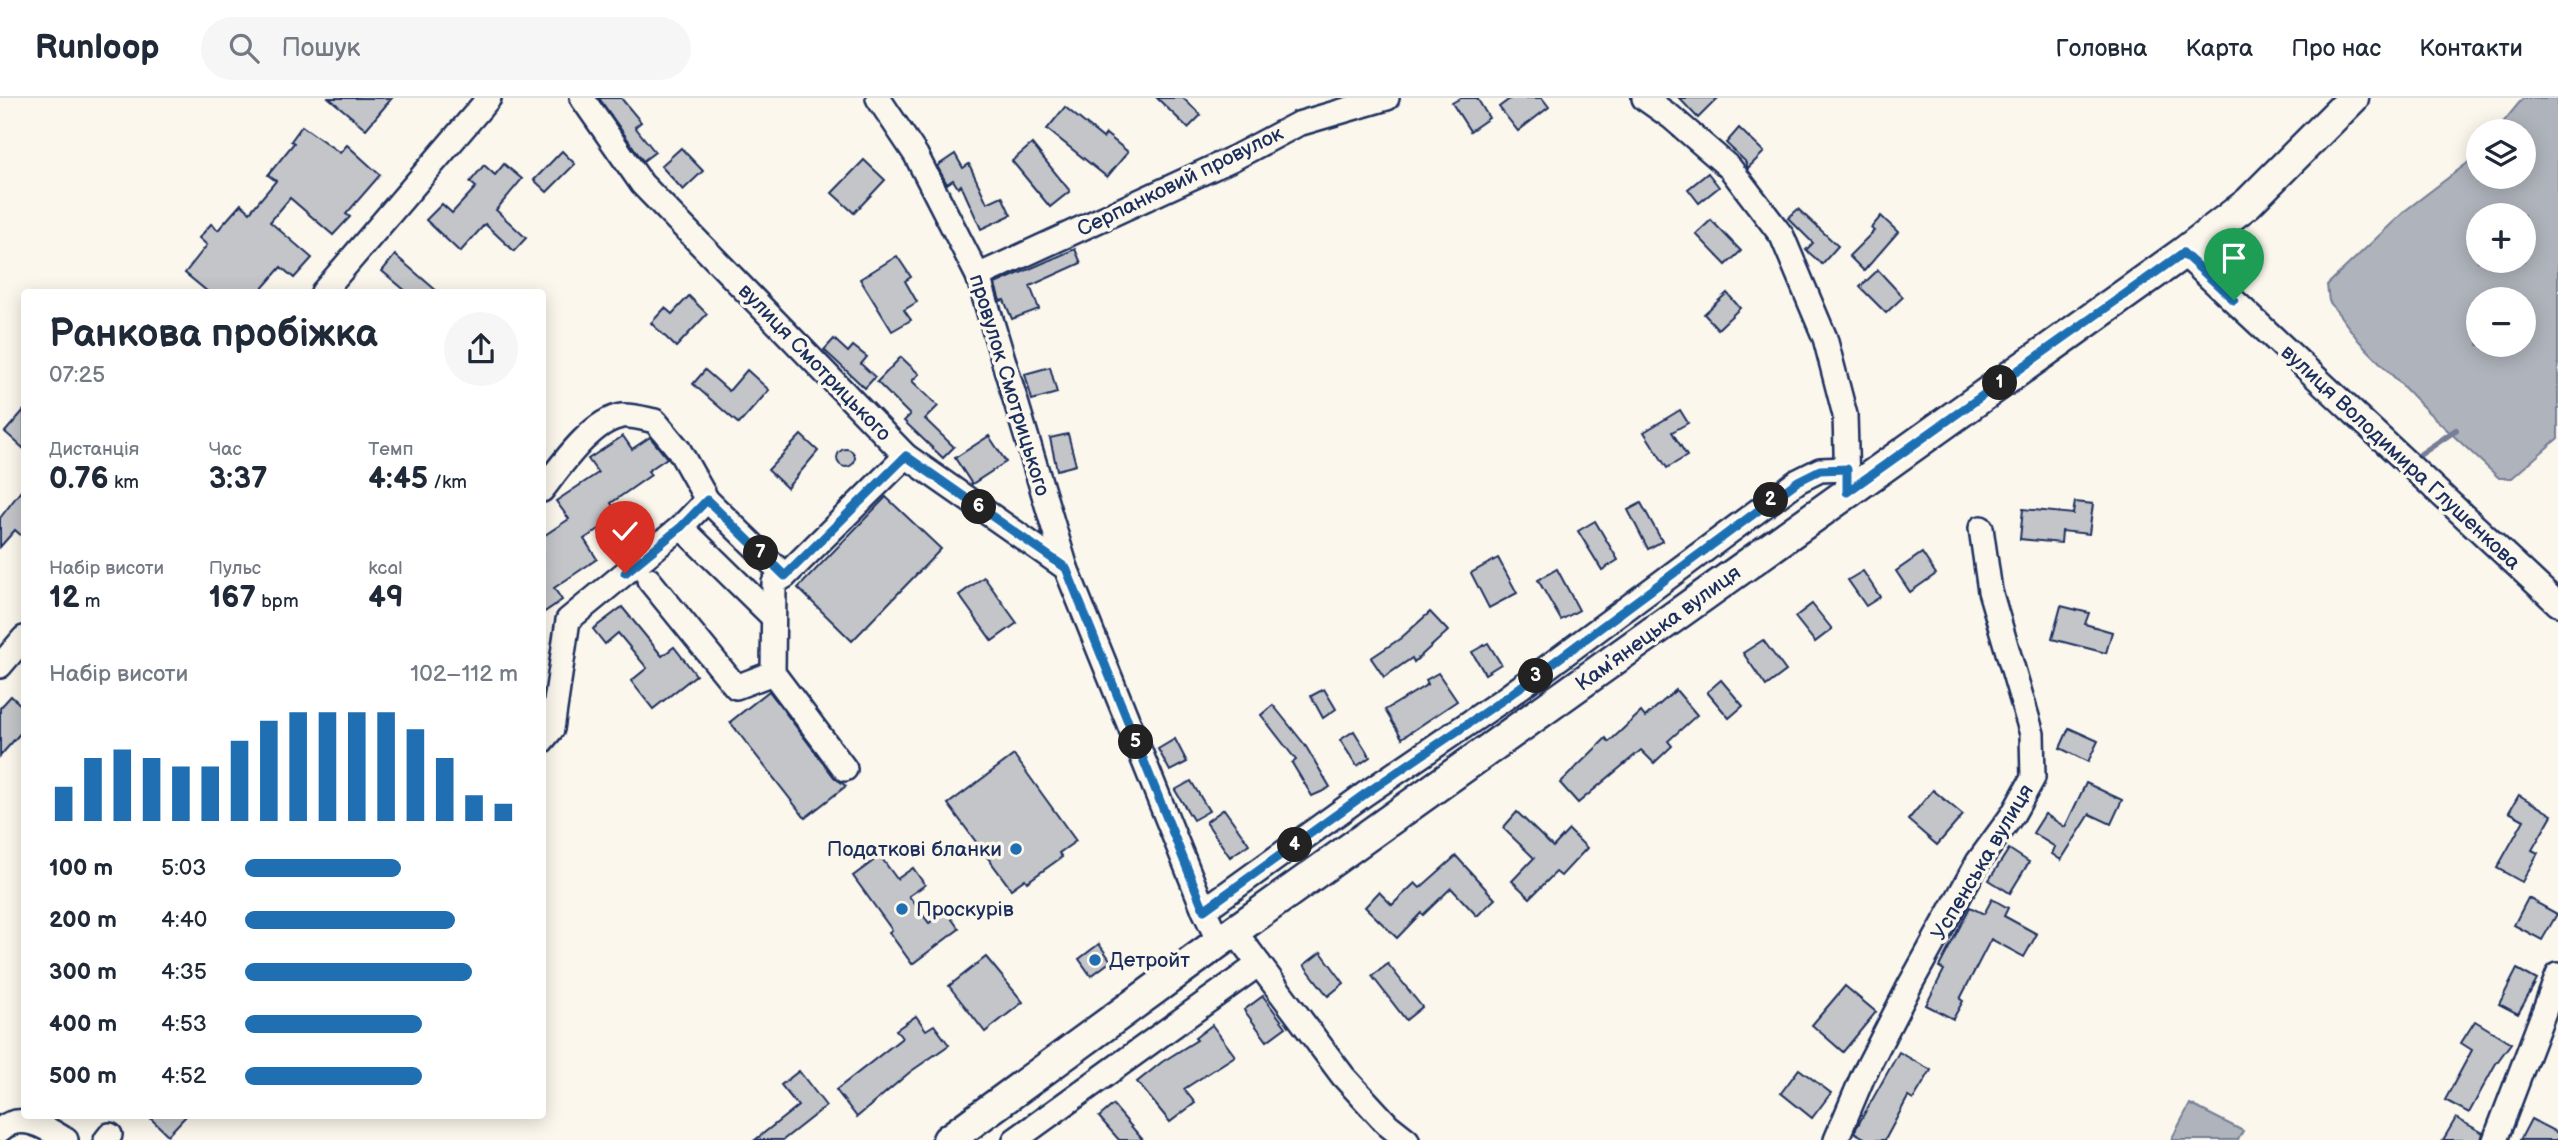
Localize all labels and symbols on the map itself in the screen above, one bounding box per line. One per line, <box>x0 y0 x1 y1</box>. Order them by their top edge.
street label: Серпанковий провулок <box>1073 121 1287 242</box>
pin <box>2204 228 2264 300</box>
street label: провулок Смотрицького <box>964 271 1055 499</box>
street label: вулиця Смотрицького <box>733 278 896 446</box>
street label: вулиця Володимира Глушенкова <box>2276 340 2526 576</box>
pin: 1 <box>1982 366 2018 400</box>
pin: 2 <box>1754 482 1788 518</box>
pin: 6 <box>962 490 996 524</box>
pin <box>595 501 655 573</box>
pin: 7 <box>744 536 778 570</box>
street label: Камʼянецька вулиця <box>1571 560 1746 697</box>
pin: 3 <box>1518 658 1554 694</box>
pin: 5 <box>1118 724 1154 760</box>
street label: Успенська вулиця <box>1926 780 2039 945</box>
pin: 4 <box>1278 828 1312 862</box>
place label: Податкові бланки <box>827 837 1002 862</box>
marker: Податкові бланки <box>1008 841 1024 857</box>
place label: Проскурів <box>916 897 1014 922</box>
marker: Проскурів <box>894 901 910 917</box>
place label: Детройт <box>1109 948 1190 973</box>
marker: Детройт <box>1087 952 1103 968</box>

